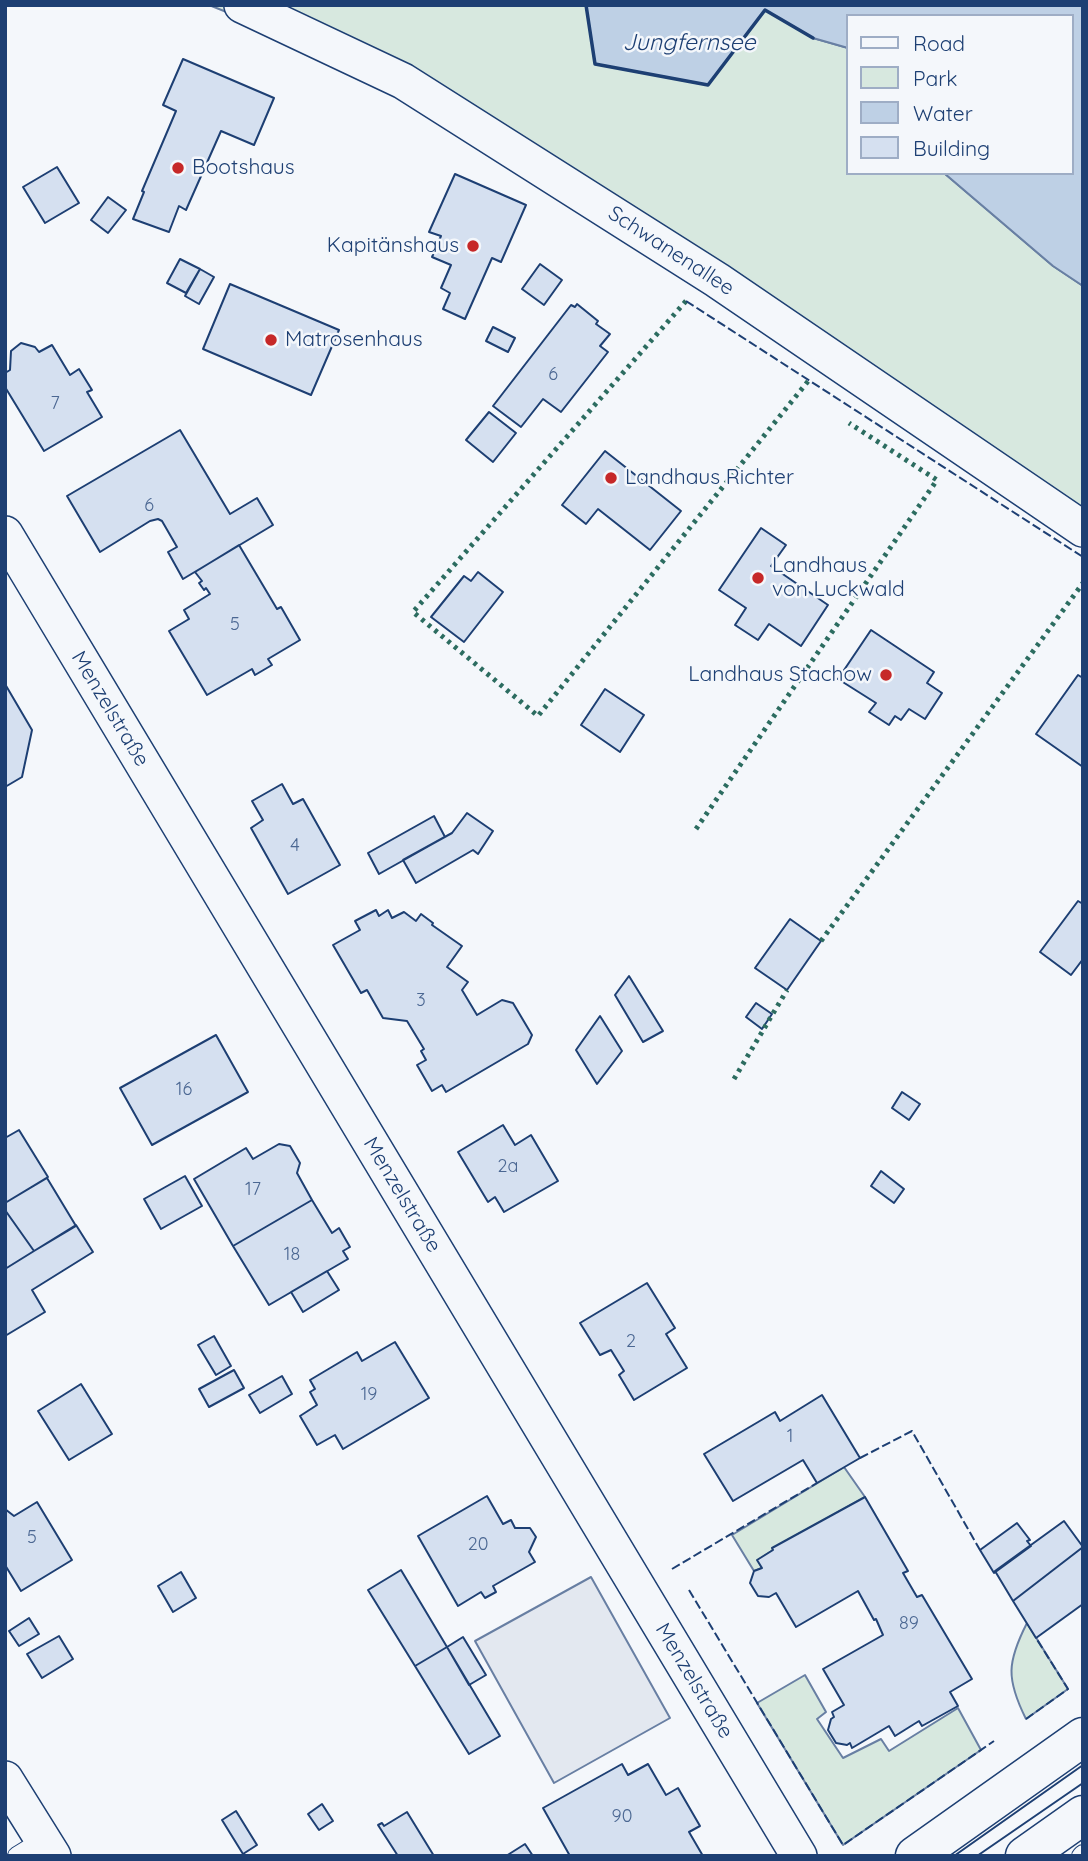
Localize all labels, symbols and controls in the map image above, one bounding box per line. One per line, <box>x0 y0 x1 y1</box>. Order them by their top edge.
legend <box>846 14 1074 175</box>
water label: Jungfernsee <box>622 29 756 57</box>
text: Road <box>913 30 965 56</box>
text: Park <box>913 65 957 91</box>
text: Water <box>913 100 973 126</box>
text: Building <box>913 135 990 161</box>
place label: Bootshaus <box>192 155 295 181</box>
marker: Bootshaus <box>170 160 186 176</box>
street label: Schwanenallee <box>603 201 739 301</box>
place label: Kapitänshaus <box>327 233 459 259</box>
marker: Kapitänshaus <box>465 238 481 254</box>
place label: Matrosenhaus <box>285 327 423 353</box>
marker: Matrosenhaus <box>263 332 279 348</box>
house number: 6 <box>548 364 558 386</box>
house number: 7 <box>50 393 60 415</box>
place label: Landhaus Richter <box>625 465 794 491</box>
marker: Landhaus Richter <box>603 470 619 486</box>
house number: 6 <box>144 495 154 517</box>
place label: Landhaus von Luckwald <box>772 553 905 603</box>
marker: Landhaus von Luckwald <box>750 570 766 586</box>
house number: 5 <box>230 614 240 636</box>
street label: Menzelstraße <box>66 647 154 771</box>
place label: Landhaus Stachow <box>688 662 872 688</box>
marker: Landhaus Stachow <box>878 667 894 683</box>
house number: 4 <box>290 835 300 857</box>
house number: 3 <box>416 990 426 1012</box>
house number: 16 <box>176 1079 192 1101</box>
street label: Menzelstraße <box>358 1133 446 1257</box>
house number: 2a <box>498 1156 518 1178</box>
house number: 17 <box>245 1179 261 1201</box>
house number: 18 <box>284 1244 300 1266</box>
house number: 2 <box>626 1331 636 1353</box>
house number: 19 <box>361 1384 377 1406</box>
house number: 1 <box>787 1426 793 1448</box>
house number: 5 <box>27 1527 37 1549</box>
house number: 20 <box>468 1534 488 1556</box>
house number: 89 <box>899 1613 919 1635</box>
street label: Menzelstraße <box>650 1619 738 1743</box>
house number: 90 <box>612 1806 632 1828</box>

